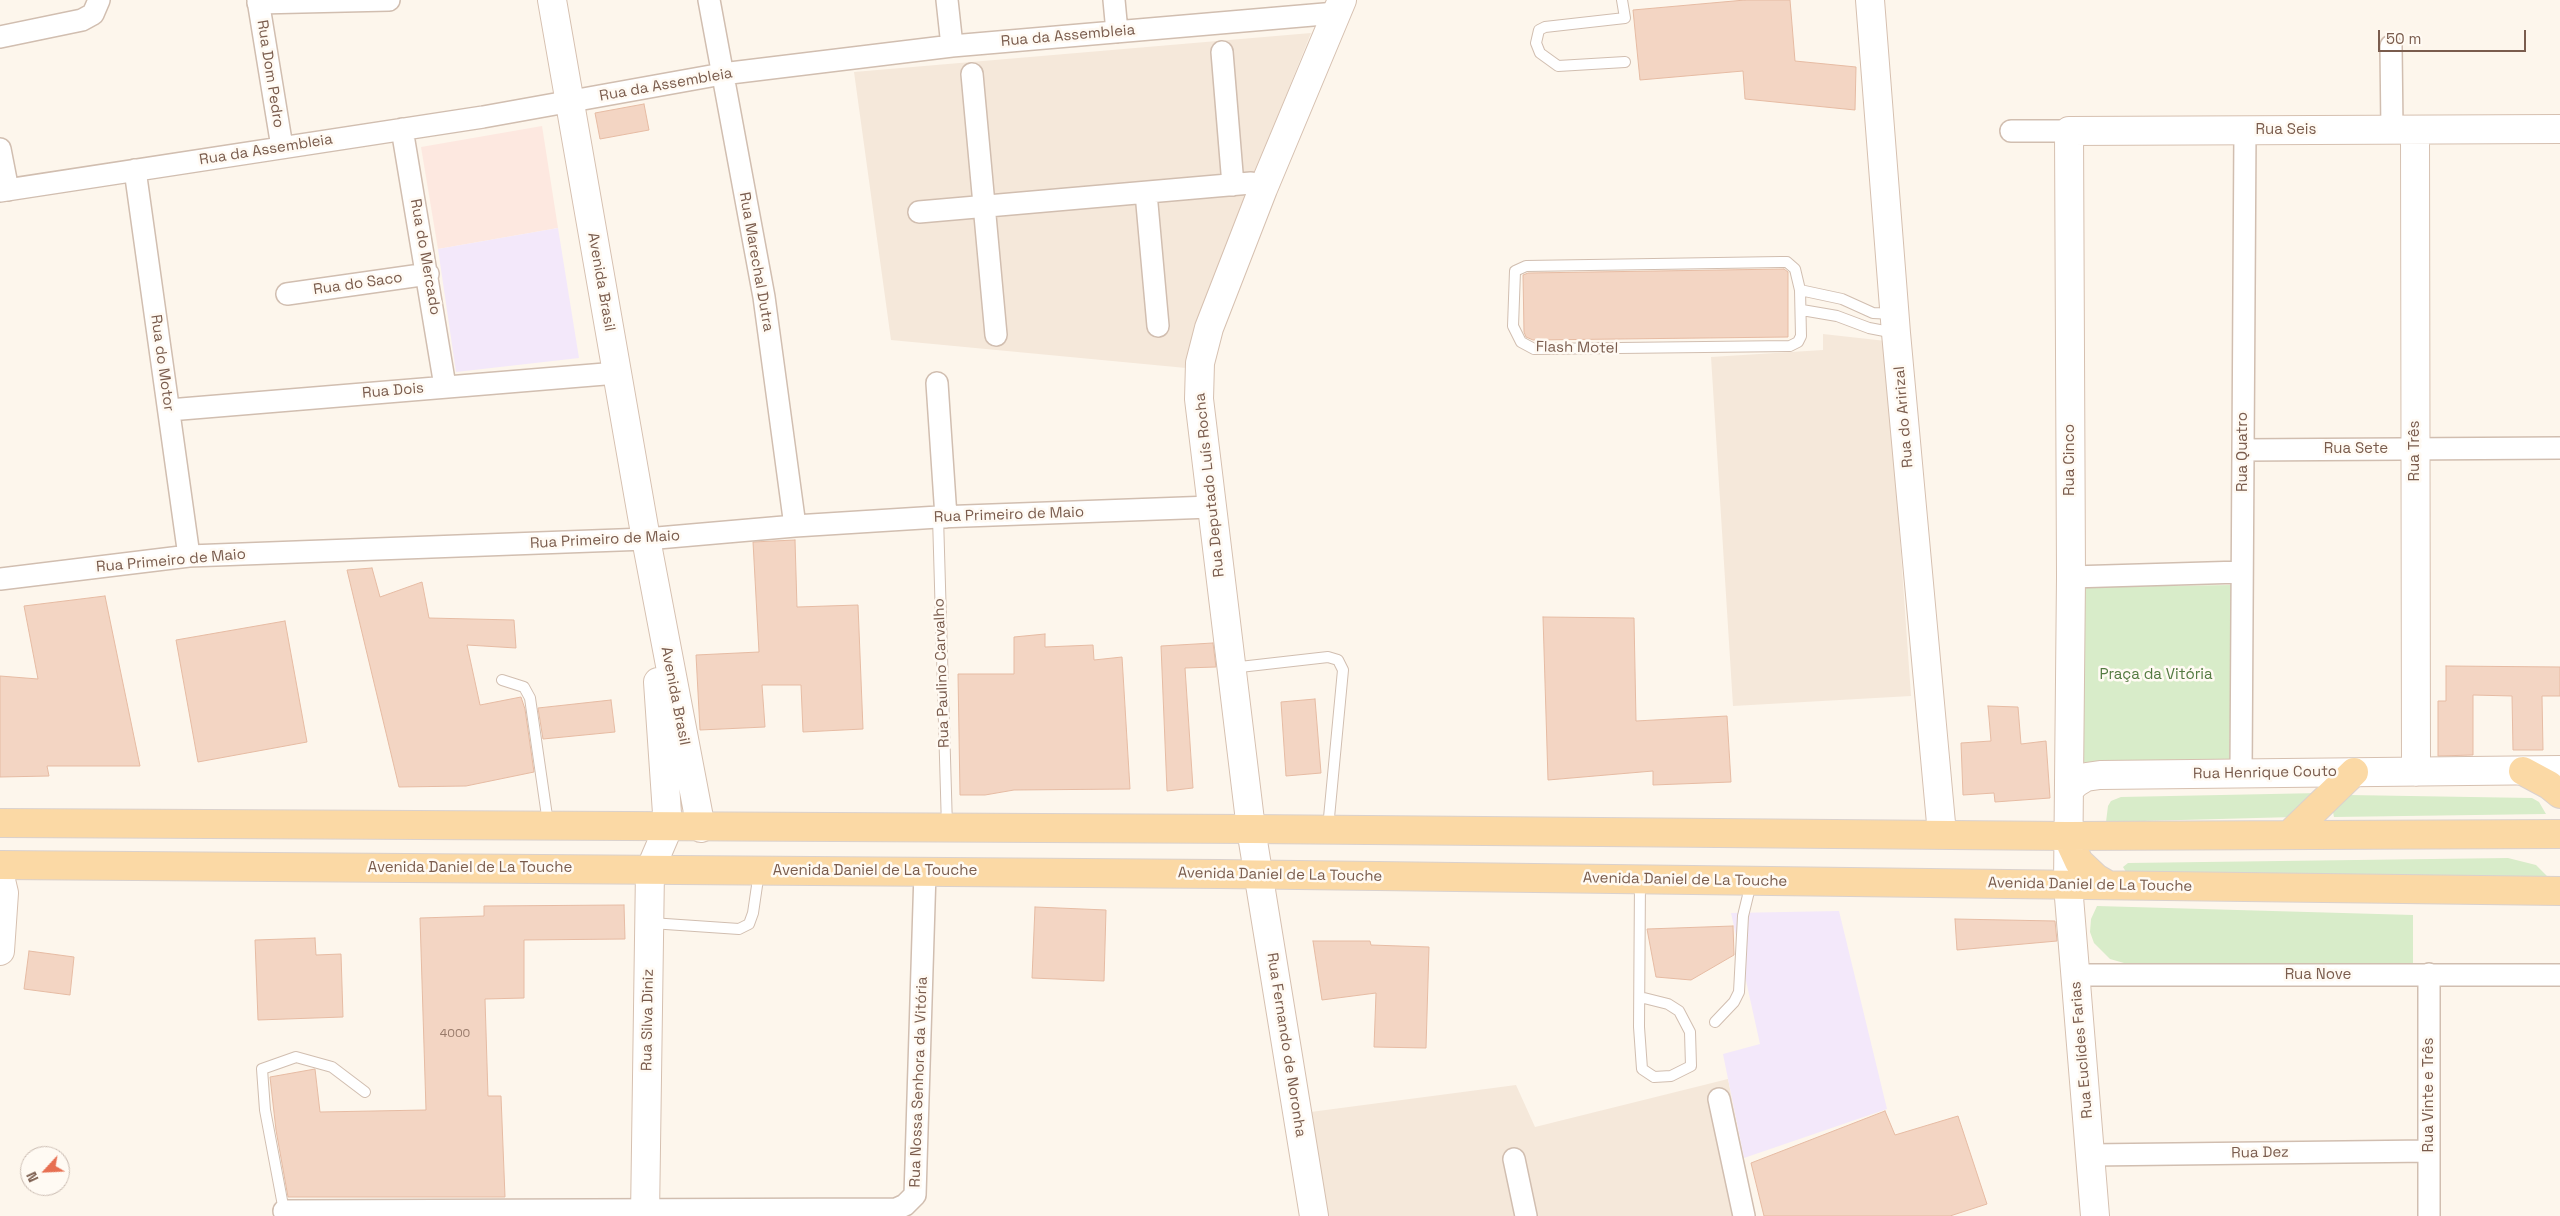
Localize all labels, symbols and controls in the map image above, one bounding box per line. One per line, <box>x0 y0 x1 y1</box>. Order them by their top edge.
street label: Rua Dom Pedro <box>253 19 287 129</box>
scale bar <box>2380 20 2528 52</box>
street label: Rua da Assembleia <box>1000 21 1136 51</box>
text: 50 m <box>2386 29 2421 48</box>
street label: Rua da Assembleia <box>598 64 734 106</box>
street label: Rua Seis <box>2256 121 2316 139</box>
street label: Rua da Assembleia <box>198 131 334 169</box>
street label: Rua Marechal Dutra <box>735 191 777 333</box>
street label: Rua do Mercado <box>406 198 444 316</box>
street label: Avenida Brasil <box>583 231 619 333</box>
street label: Rua do Saco <box>312 269 404 299</box>
street label: Rua do Motor <box>146 314 178 412</box>
street label: Flash Motel <box>1536 338 1618 358</box>
street label: Rua do Aririzal <box>1891 365 1917 469</box>
street label: Rua Dois <box>361 379 425 403</box>
street label: Rua Deputado Luís Rocha <box>1191 392 1229 578</box>
street label: Rua Quatro <box>2234 412 2252 492</box>
street label: Rua Três <box>2406 421 2424 481</box>
street label: Rua Cinco <box>2061 424 2079 496</box>
street label: Rua Sete <box>2324 440 2388 458</box>
street label: Rua Primeiro de Maio <box>934 503 1084 527</box>
street label: Rua Primeiro de Maio <box>529 527 681 553</box>
street label: Rua Primeiro de Maio <box>95 545 247 577</box>
street label: Rua Paulino Carvalho <box>930 598 954 748</box>
street label: Avenida Brasil <box>657 645 693 747</box>
park label: Praça da Vitória <box>2099 666 2213 684</box>
street label: Rua Henrique Couto <box>2193 763 2337 783</box>
street label: Avenida Daniel de La Touche <box>368 859 572 877</box>
street label: Avenida Daniel de La Touche <box>773 862 977 880</box>
street label: Avenida Daniel de La Touche <box>1178 864 1382 886</box>
street label: Avenida Daniel de La Touche <box>1583 869 1787 891</box>
street label: Avenida Daniel de La Touche <box>1988 874 2192 896</box>
street label: Rua Fernando de Noronha <box>1263 951 1309 1139</box>
street label: Rua Nove <box>2285 966 2351 984</box>
street label: Rua Silva Diniz <box>638 969 658 1071</box>
street label: Rua Nossa Senhora da Vitória <box>906 976 932 1188</box>
street label: Rua Euclídes Farias <box>2067 981 2097 1119</box>
house number: 4000 <box>440 1027 470 1041</box>
street label: Rua Vinte e Três <box>2420 1037 2438 1153</box>
street label: Rua Dez <box>2231 1143 2289 1163</box>
north arrow <box>20 1146 70 1196</box>
text: N <box>22 1169 42 1185</box>

